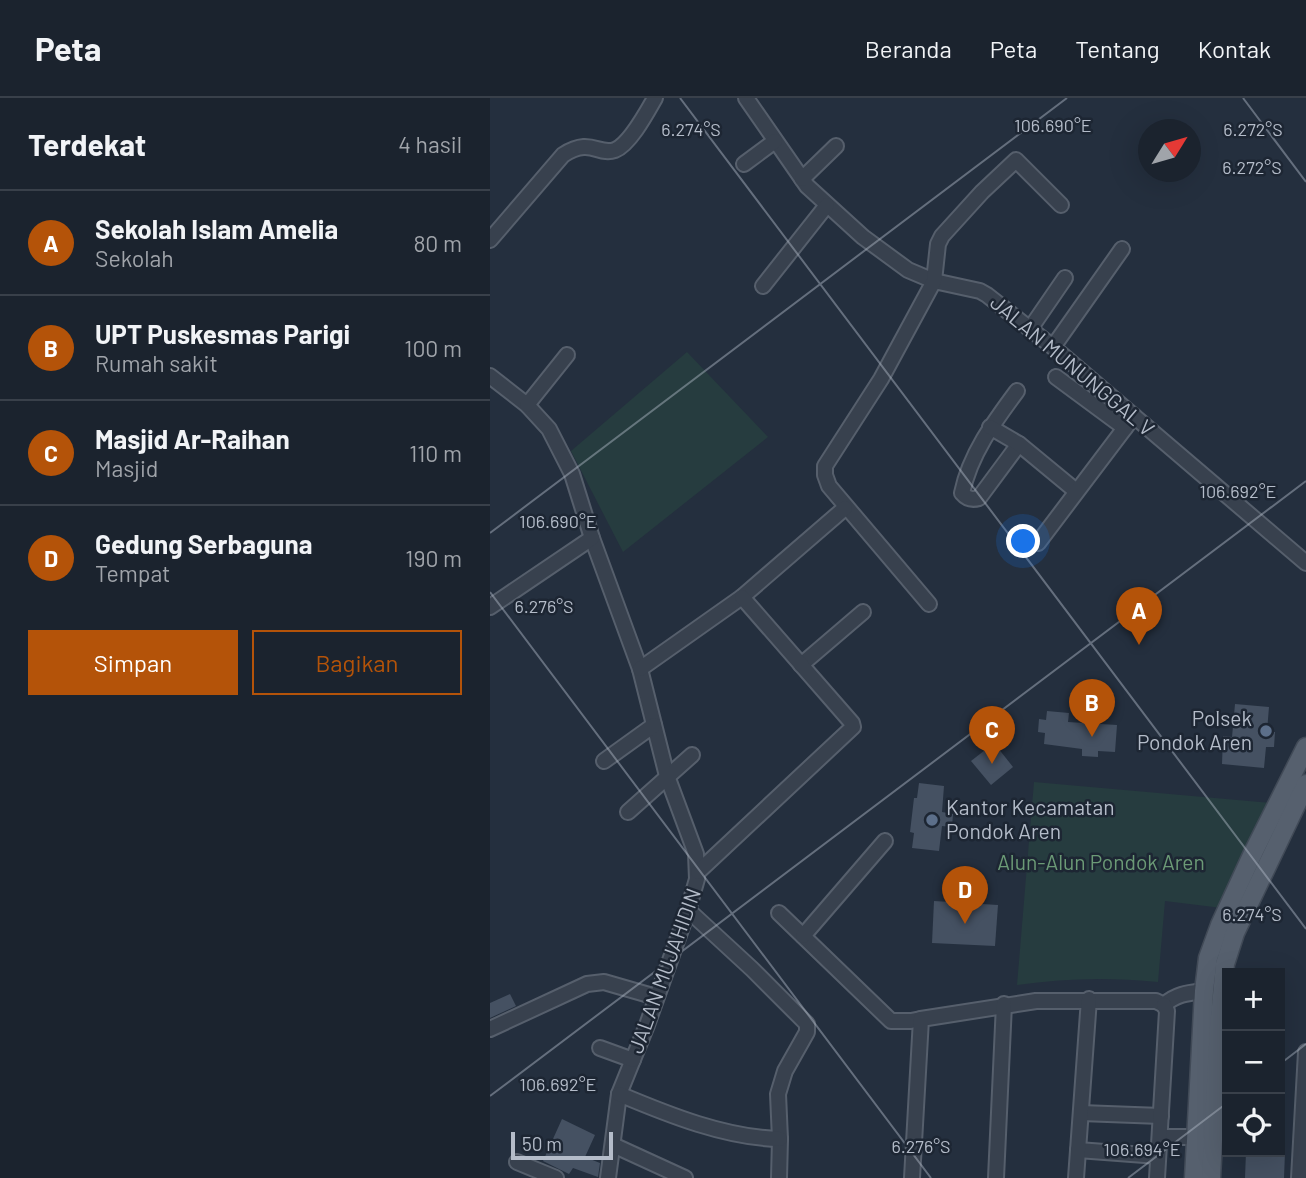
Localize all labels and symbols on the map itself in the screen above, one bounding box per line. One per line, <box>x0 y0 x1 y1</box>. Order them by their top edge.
text: 106.690°E <box>1014 114 1092 136</box>
text: 6.274°S <box>661 118 721 140</box>
text: 6.272°S <box>1223 118 1283 140</box>
north arrow <box>1138 119 1201 182</box>
text: 6.272°S <box>1222 156 1282 178</box>
street label: JALAN MUNUNGGAL V <box>986 289 1160 441</box>
text: 106.692°E <box>1200 480 1276 502</box>
text: 106.690°E <box>519 510 597 532</box>
your location <box>1006 524 1040 558</box>
pin: A <box>1116 587 1162 645</box>
text: 6.276°S <box>514 595 574 617</box>
pin: B <box>1069 679 1115 737</box>
place label: Polsek Pondok Aren <box>1137 705 1252 754</box>
pin: C <box>969 706 1015 764</box>
marker: Polsek Pondok Aren <box>1258 723 1274 739</box>
place label: Kantor Kecamatan Pondok Aren <box>946 794 1115 843</box>
marker: Kantor Kecamatan Pondok Aren <box>924 812 940 828</box>
park label: Alun-Alun Pondok Aren <box>997 849 1205 874</box>
pin: D <box>942 866 988 924</box>
street label: JALAN MUJAHIDIN <box>622 885 705 1056</box>
text: 6.274°S <box>1222 903 1282 925</box>
text: 106.692°E <box>520 1073 596 1095</box>
scale bar <box>511 1129 612 1161</box>
text: 6.276°S <box>891 1135 951 1157</box>
text: 106.694°E <box>1103 1138 1181 1160</box>

